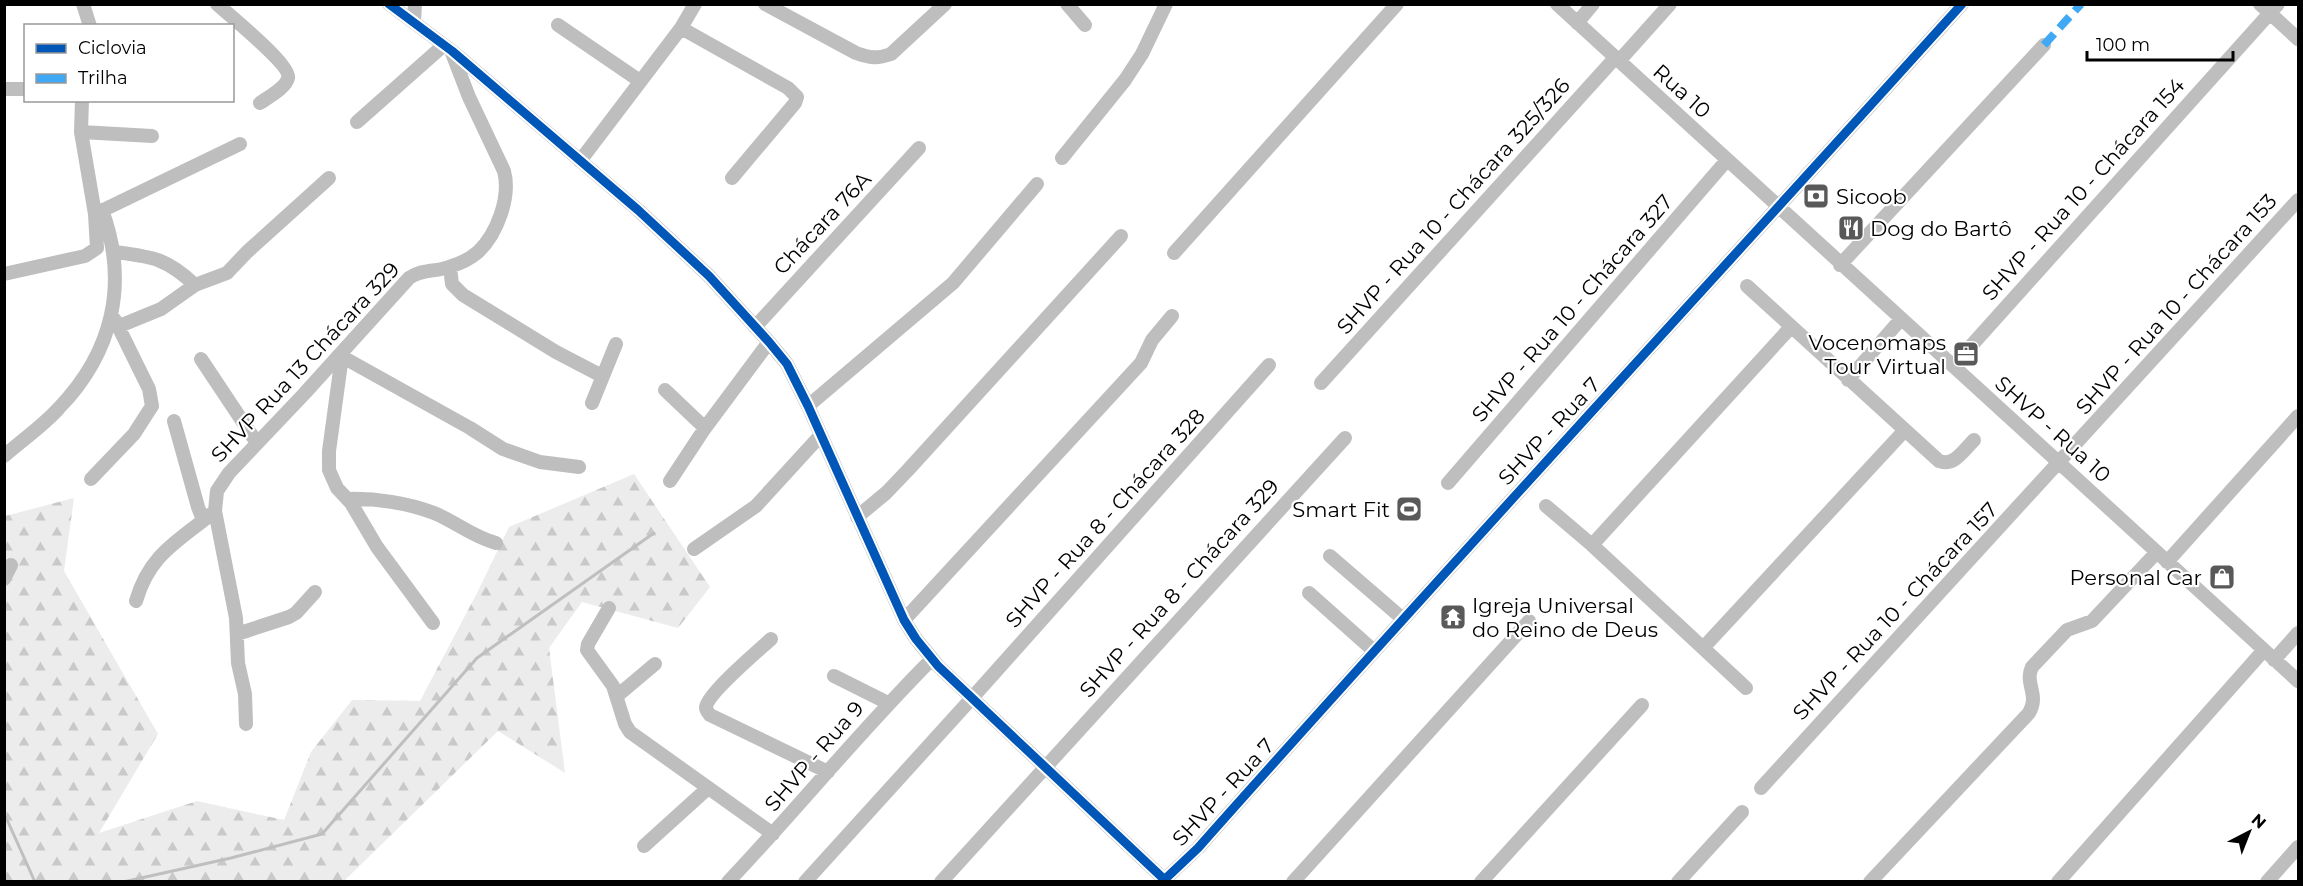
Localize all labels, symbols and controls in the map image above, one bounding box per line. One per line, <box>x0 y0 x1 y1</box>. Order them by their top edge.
legend <box>24 24 234 102</box>
scale bar <box>2087 24 2232 62</box>
text: 100 m <box>2096 34 2150 56</box>
text: Ciclovia <box>78 37 147 59</box>
street label: Rua 10 <box>1648 59 1716 123</box>
text: Trilha <box>78 67 128 89</box>
street label: SHVP - Rua 10 - Chácara 325/326 <box>1331 73 1575 339</box>
street label: SHVP - Rua 10 - Chácara 154 <box>1977 73 2189 305</box>
street label: Chácara 76A <box>768 166 876 279</box>
bank icon: Sicoob <box>1801 181 1831 211</box>
place label: Sicoob <box>1836 184 1907 209</box>
street label: SHVP - Rua 10 - Chácara 327 <box>1466 189 1678 427</box>
street label: SHVP - Rua 10 - Chácara 153 <box>2070 189 2282 419</box>
restaurant icon: Dog do Bartô <box>1836 213 1866 243</box>
place label: Dog do Bartô <box>1870 216 2012 241</box>
street label: SHVP Rua 13 Chácara 329 <box>206 257 404 467</box>
place label: Vocenomaps Tour Virtual <box>1808 330 1946 379</box>
office icon: Vocenomaps Tour Virtual <box>1951 339 1981 369</box>
street label: SHVP - Rua 10 <box>1990 371 2116 487</box>
street label: SHVP - Rua 7 <box>1493 372 1605 490</box>
street label: SHVP - Rua 8 - Chácara 328 <box>1000 403 1210 633</box>
street label: SHVP - Rua 8 - Chácara 329 <box>1074 474 1284 702</box>
sports icon: Smart Fit <box>1394 494 1424 524</box>
place label: Smart Fit <box>1292 497 1390 522</box>
street label: SHVP - Rua 10 - Chácara 157 <box>1787 497 2003 725</box>
shop icon: Personal Car <box>2207 562 2237 592</box>
place label: Personal Car <box>2069 565 2202 590</box>
place label: Igreja Universal do Reino de Deus <box>1472 593 1658 642</box>
temple icon: Igreja Universal do Reino de Deus <box>1438 602 1468 632</box>
street label: SHVP - Rua 9 <box>759 696 869 816</box>
street label: SHVP - Rua 7 <box>1167 733 1279 851</box>
north arrow <box>2219 802 2279 862</box>
text: N <box>2248 810 2270 833</box>

